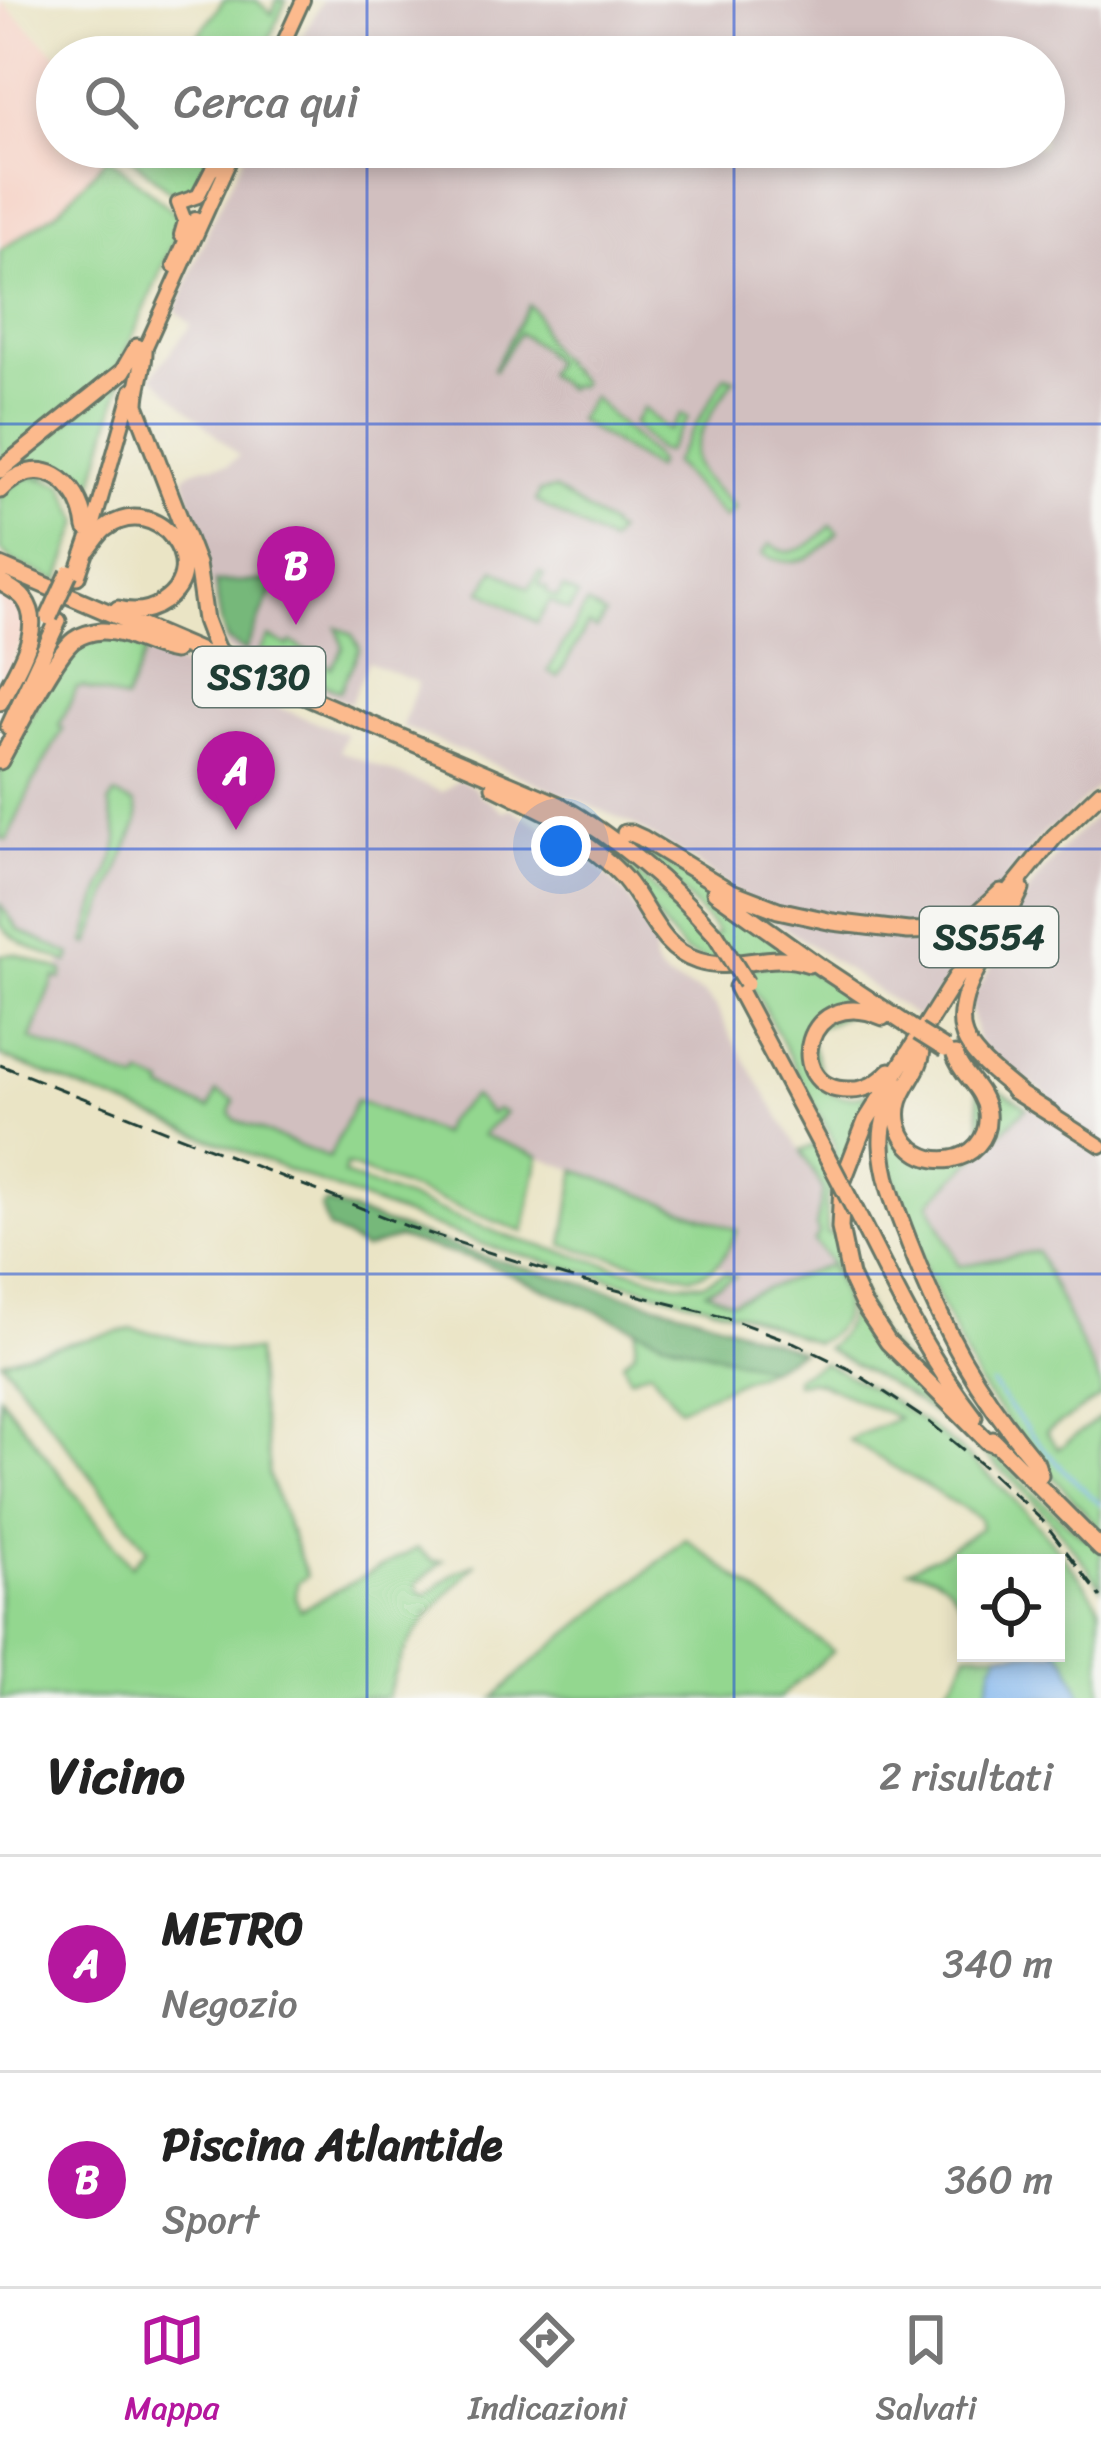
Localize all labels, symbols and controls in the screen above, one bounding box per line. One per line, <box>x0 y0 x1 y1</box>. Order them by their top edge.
search box <box>36 36 1065 168</box>
text: Cerca qui <box>174 62 359 142</box>
icon: search <box>78 69 144 135</box>
pin: B <box>257 526 335 625</box>
road number: SS130 <box>193 647 325 707</box>
pin: A <box>197 731 275 830</box>
your location <box>531 816 591 876</box>
road number: SS554 <box>920 907 1058 967</box>
map controls <box>957 1554 1065 1662</box>
button: locate <box>957 1554 1065 1662</box>
text: Vicino <box>48 1731 185 1821</box>
text: 2 risultati <box>879 1742 1053 1811</box>
text: METRO <box>162 1889 304 1969</box>
text: A <box>74 1929 100 1998</box>
text: 340 m <box>942 1929 1053 1998</box>
text: Negozio <box>162 1969 298 2038</box>
text: Piscina Atlantide <box>162 2105 503 2185</box>
text: B <box>75 2145 99 2214</box>
text: 360 m <box>945 2145 1053 2214</box>
text: Sport <box>162 2185 259 2254</box>
tab: Mappa <box>124 2307 219 2437</box>
tab: Indicazioni <box>468 2307 627 2437</box>
tab: Salvati <box>876 2307 977 2437</box>

